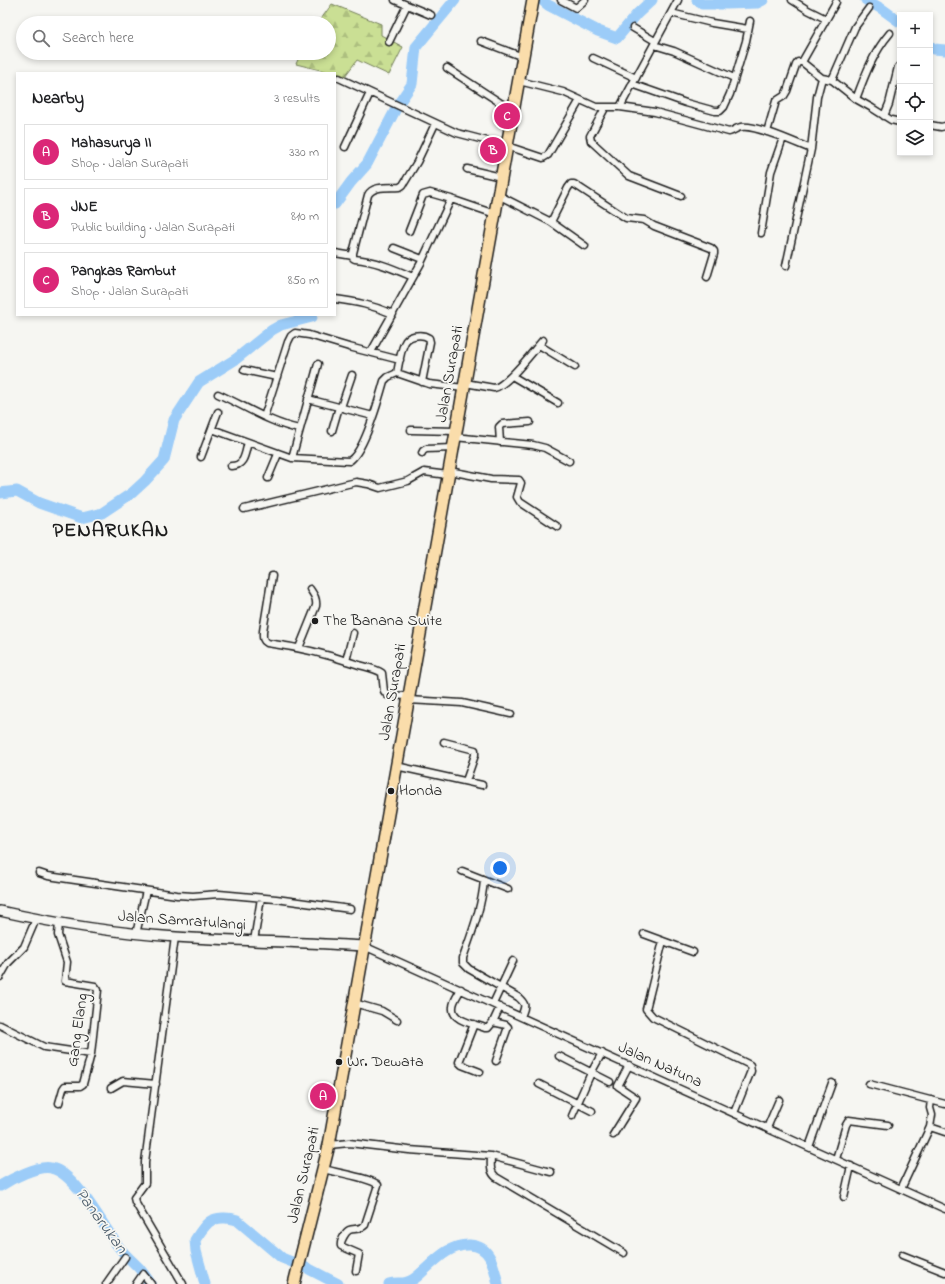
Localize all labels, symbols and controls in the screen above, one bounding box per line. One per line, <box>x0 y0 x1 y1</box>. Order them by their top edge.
map controls <box>897 12 933 156</box>
button: + <box>897 12 933 48</box>
search box <box>16 16 336 60</box>
icon: search <box>30 27 52 49</box>
text: Search here <box>62 27 134 49</box>
button: − <box>897 48 933 84</box>
button: locate <box>897 84 933 120</box>
text: Nearby <box>32 86 84 111</box>
text: 3 results <box>274 89 320 108</box>
pin: C <box>494 101 520 131</box>
button: layers <box>897 120 933 156</box>
text: Mahasurya II <box>71 132 152 154</box>
pin: B <box>480 135 506 165</box>
text: A <box>42 143 50 162</box>
text: 330 m <box>289 143 319 162</box>
text: Shop · Jalan Surapati <box>71 154 188 173</box>
text: JNE <box>71 196 98 218</box>
text: B <box>42 207 50 226</box>
text: 810 m <box>291 207 319 226</box>
text: Public building · Jalan Surapati <box>71 218 235 237</box>
text: Pangkas Rambut <box>71 260 176 282</box>
text: C <box>42 271 50 290</box>
text: 850 m <box>288 271 319 290</box>
text: Shop · Jalan Surapati <box>71 282 188 301</box>
street label: Jalan Surapati <box>430 323 470 424</box>
district label: PENARUKAN <box>53 517 169 546</box>
place label: The Banana Suite <box>323 609 443 633</box>
marker: The Banana Suite <box>310 616 320 626</box>
street label: Jalan Surapati <box>373 641 413 742</box>
place label: Honda <box>399 779 442 803</box>
marker: Honda <box>386 786 396 796</box>
your location <box>490 858 510 878</box>
street label: Jalan Samratulangi <box>117 905 247 937</box>
street label: Gang Elang <box>61 992 95 1068</box>
street label: Jalan Natuna <box>614 1036 706 1094</box>
place label: Wr. Dewata <box>347 1050 424 1074</box>
marker: Wr. Dewata <box>334 1057 344 1067</box>
pin: A <box>310 1081 336 1111</box>
street label: Jalan Surapati <box>281 1124 327 1226</box>
water label: Panarukan <box>69 1183 134 1259</box>

